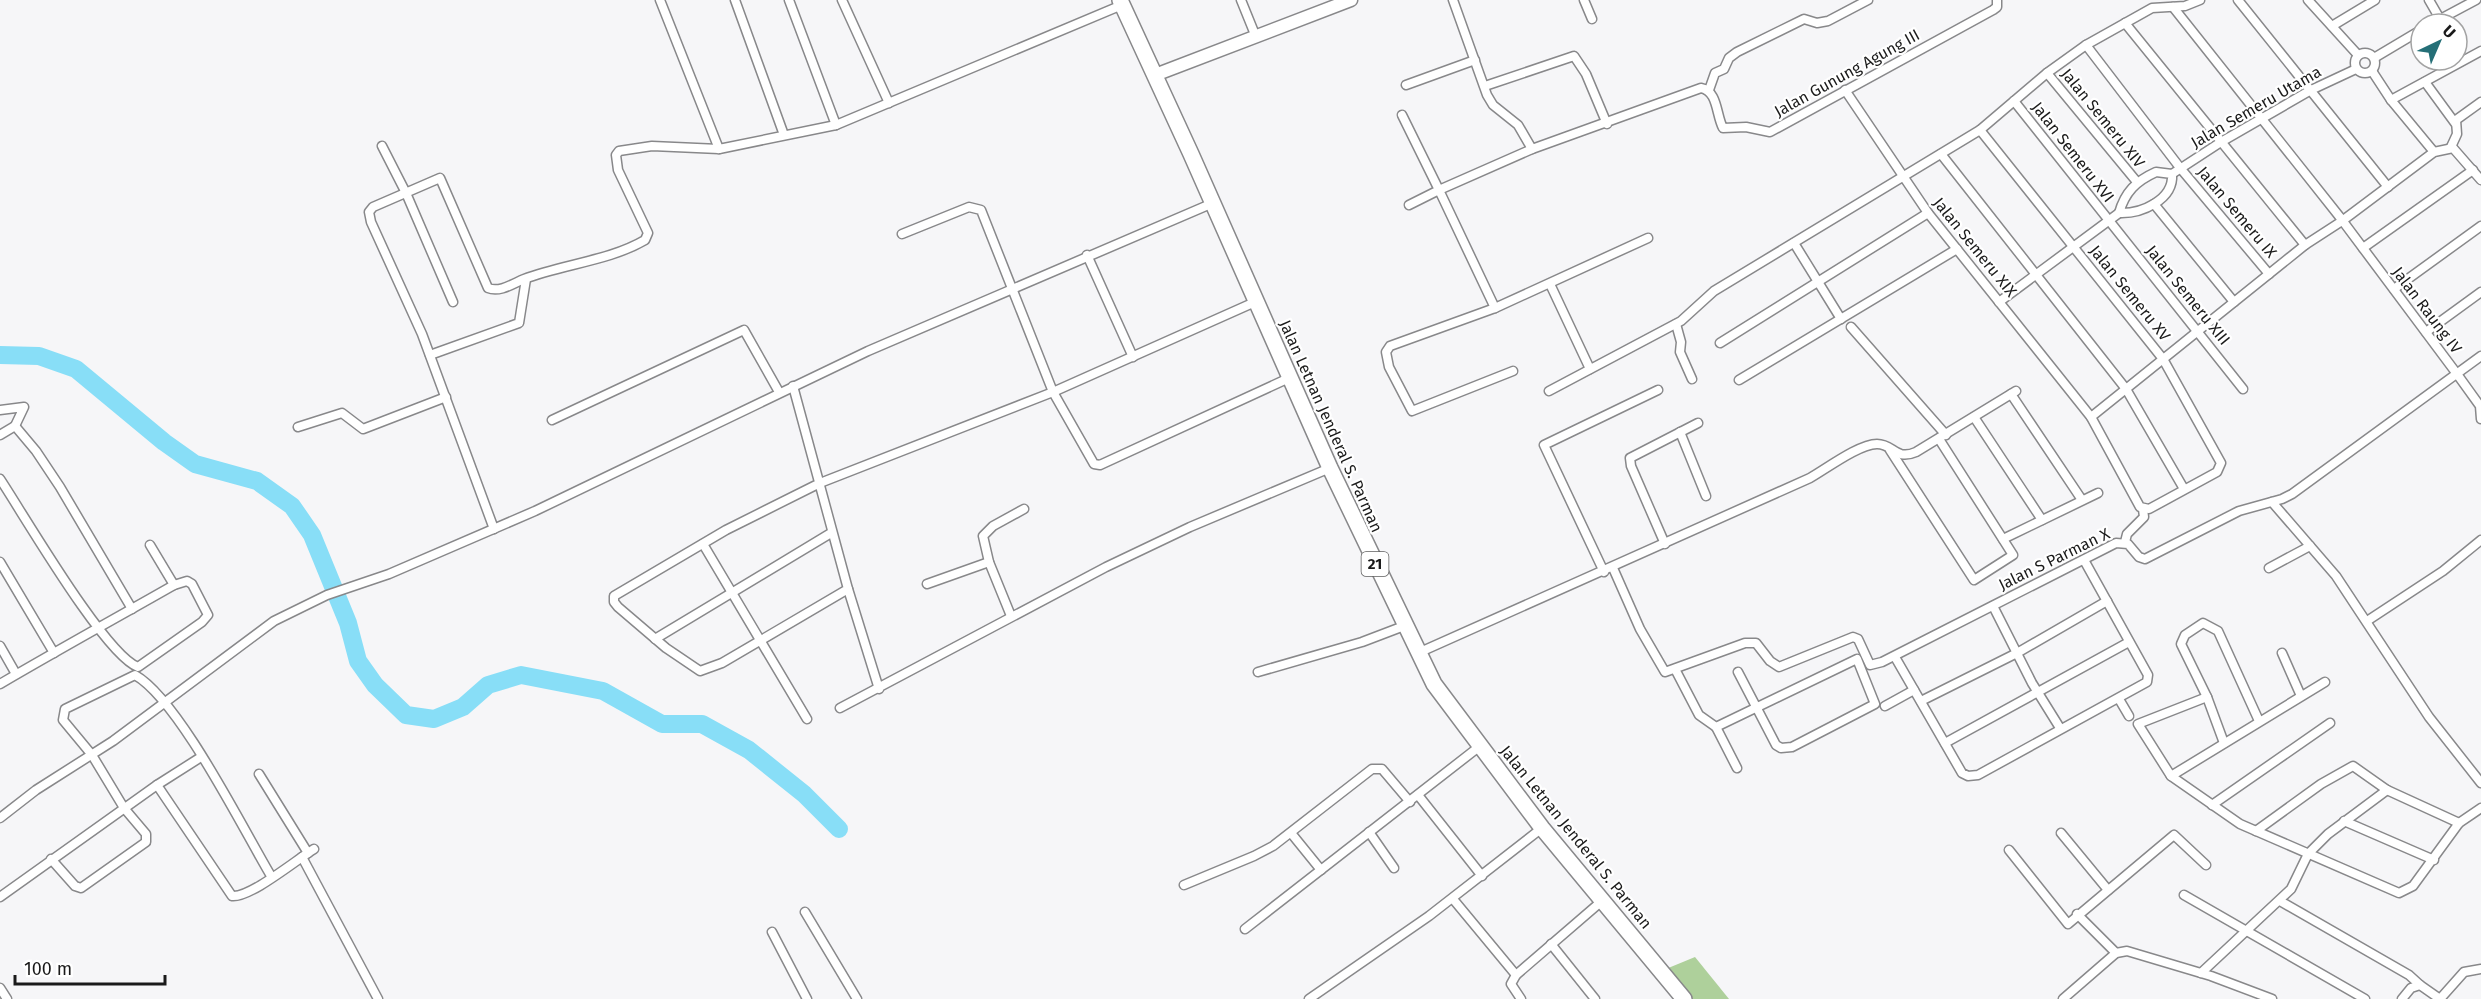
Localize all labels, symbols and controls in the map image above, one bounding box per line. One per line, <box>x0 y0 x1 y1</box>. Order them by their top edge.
north arrow <box>2409 12 2469 72</box>
text: U <box>2439 21 2459 42</box>
street label: Jalan Gunung Agung III <box>1771 25 1923 121</box>
street label: Jalan Semeru Utama <box>2187 62 2325 152</box>
street label: Jalan Semeru XIV <box>2057 65 2149 172</box>
street label: Jalan Semeru XVI <box>2028 98 2118 206</box>
street label: Jalan Semeru IX <box>2193 162 2281 262</box>
street label: Jalan Semeru XIX <box>1929 194 2021 301</box>
street label: Jalan Semeru XV <box>2086 241 2174 345</box>
street label: Jalan Semeru XIII <box>2142 241 2234 349</box>
street label: Jalan Raung IV <box>2388 263 2466 357</box>
street label: Jalan Letnan Jenderal S. Parman <box>1275 317 1387 535</box>
street label: Jalan S Parman X <box>1995 524 2113 594</box>
road number: 21 <box>1362 552 1388 576</box>
street label: Jalan Letnan Jenderal S. Parman <box>1496 742 1656 932</box>
scale bar <box>15 948 165 986</box>
text: 100 m <box>24 958 72 980</box>

